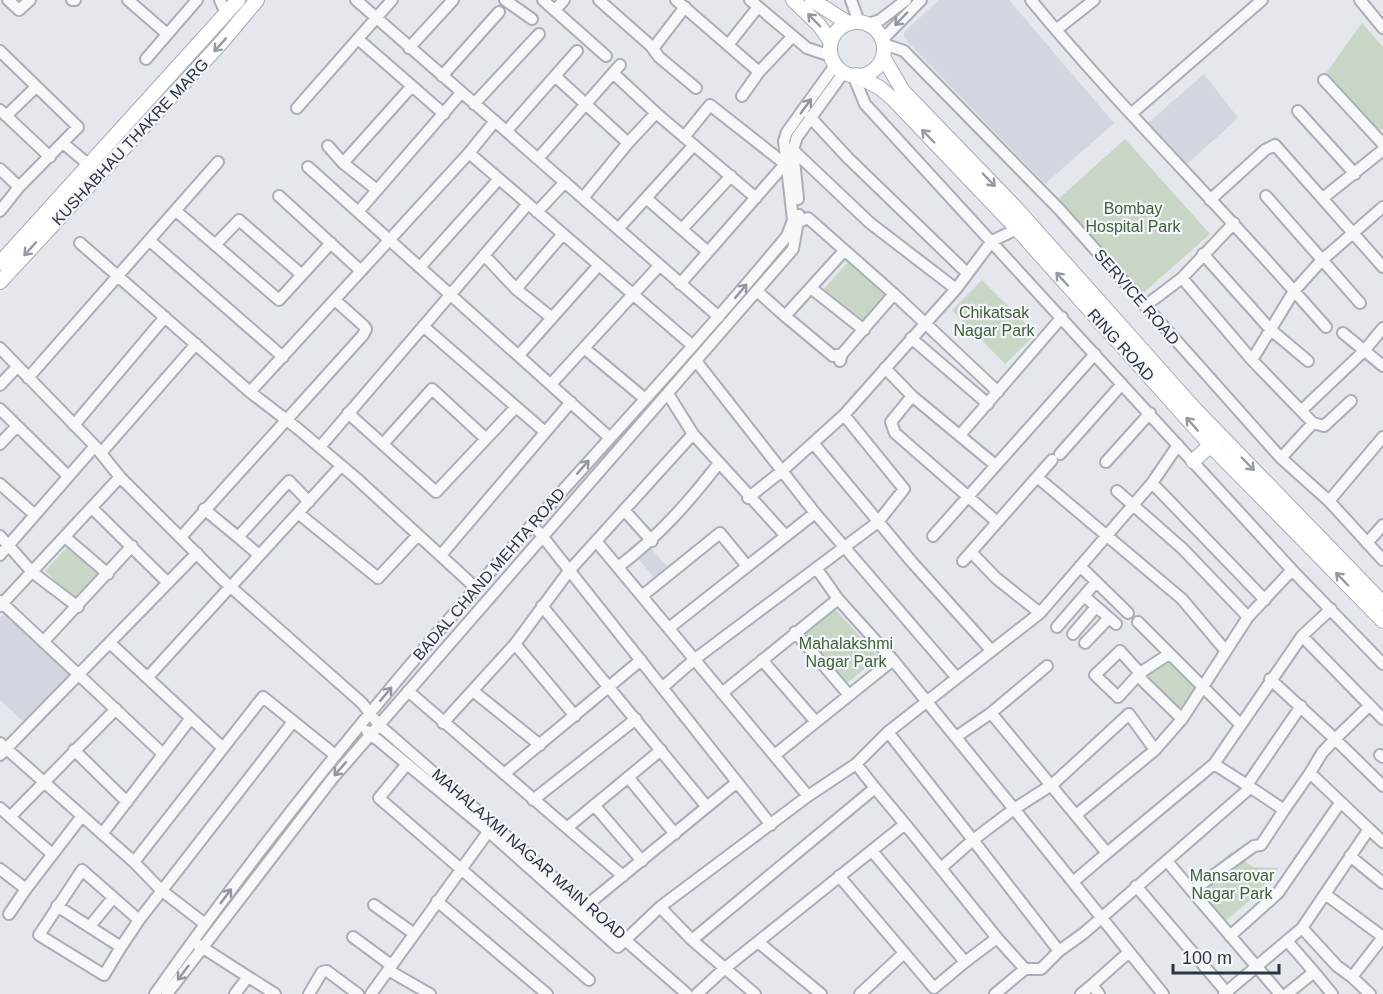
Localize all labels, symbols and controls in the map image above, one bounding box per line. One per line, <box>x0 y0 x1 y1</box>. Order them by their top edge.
one-way arrow <box>894 11 909 26</box>
one-way arrow <box>806 12 821 27</box>
one-way arrow <box>212 37 227 52</box>
street label: KUSHABHAU THAKRE MARG <box>48 55 212 229</box>
one-way arrow <box>800 99 812 115</box>
one-way arrow <box>921 129 936 144</box>
one-way arrow <box>982 173 996 188</box>
park label: Bombay Hospital Park <box>1085 200 1182 235</box>
one-way arrow <box>23 242 37 257</box>
street label: SERVICE ROAD <box>1091 246 1183 348</box>
one-way arrow <box>1054 271 1069 286</box>
one-way arrow <box>735 283 748 299</box>
park label: Chikatsak Nagar Park <box>954 304 1035 339</box>
street label: RING ROAD <box>1084 306 1158 384</box>
one-way arrow <box>1185 417 1199 432</box>
one-way arrow <box>1241 456 1255 471</box>
one-way arrow <box>576 460 590 475</box>
street label: BADAL CHAND MEHTA ROAD <box>410 485 568 663</box>
one-way arrow <box>1335 571 1349 586</box>
park label: Mahalakshmi Nagar Park <box>799 635 893 670</box>
one-way arrow <box>380 686 393 702</box>
one-way arrow <box>334 761 347 777</box>
street label: MAHALAXMI NAGAR MAIN ROAD <box>429 765 629 943</box>
park label: Mansarovar Nagar Park <box>1190 867 1275 902</box>
one-way arrow <box>220 888 233 904</box>
scale bar <box>1173 937 1280 975</box>
text: 100 m <box>1182 948 1232 968</box>
one-way arrow <box>176 965 189 981</box>

